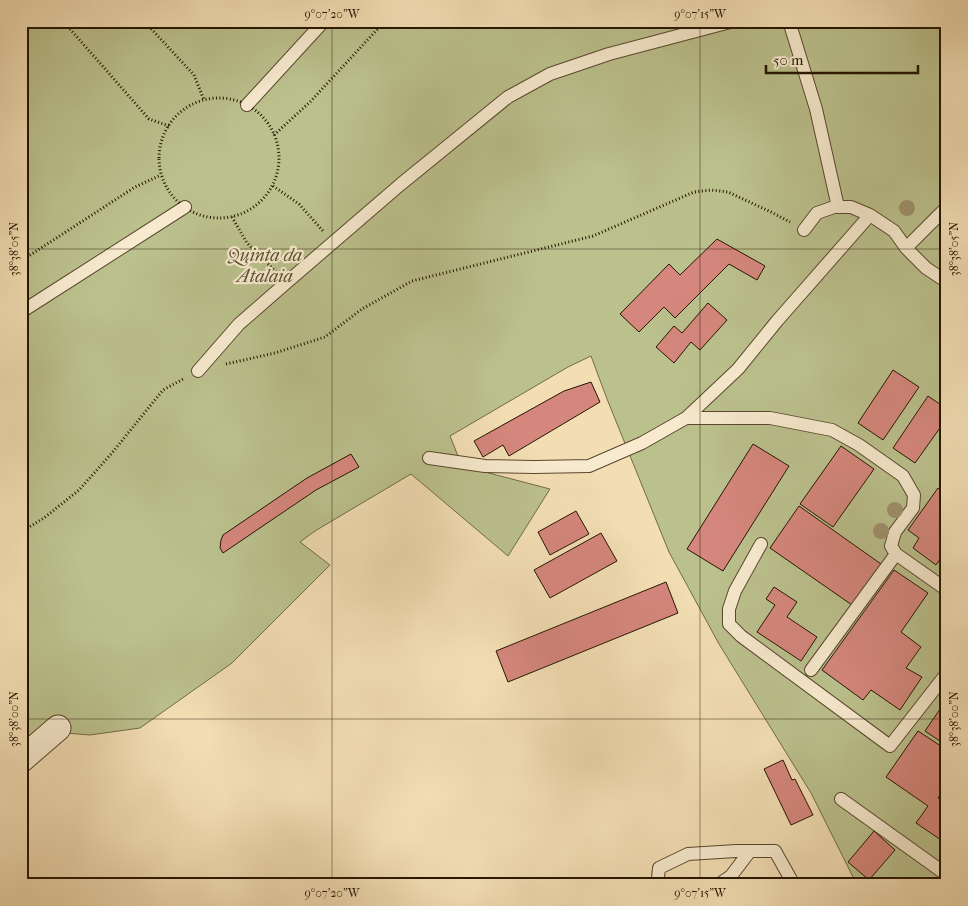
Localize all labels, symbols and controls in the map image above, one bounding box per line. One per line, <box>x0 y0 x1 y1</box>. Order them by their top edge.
text: 9°07'20"W <box>305 7 361 21</box>
text: 9°07'15"W <box>674 7 727 21</box>
scale bar <box>766 42 918 74</box>
text: 50 m <box>773 51 804 69</box>
text: 38°38'05"N <box>7 222 21 276</box>
text: 38°38'05"N <box>947 222 961 276</box>
park label: Quinta da Atalaia <box>227 245 302 287</box>
text: 38°38'00"N <box>7 691 21 747</box>
text: 38°38'00"N <box>947 691 961 747</box>
text: 9°07'20"W <box>305 886 361 900</box>
text: 9°07'15"W <box>674 886 727 900</box>

